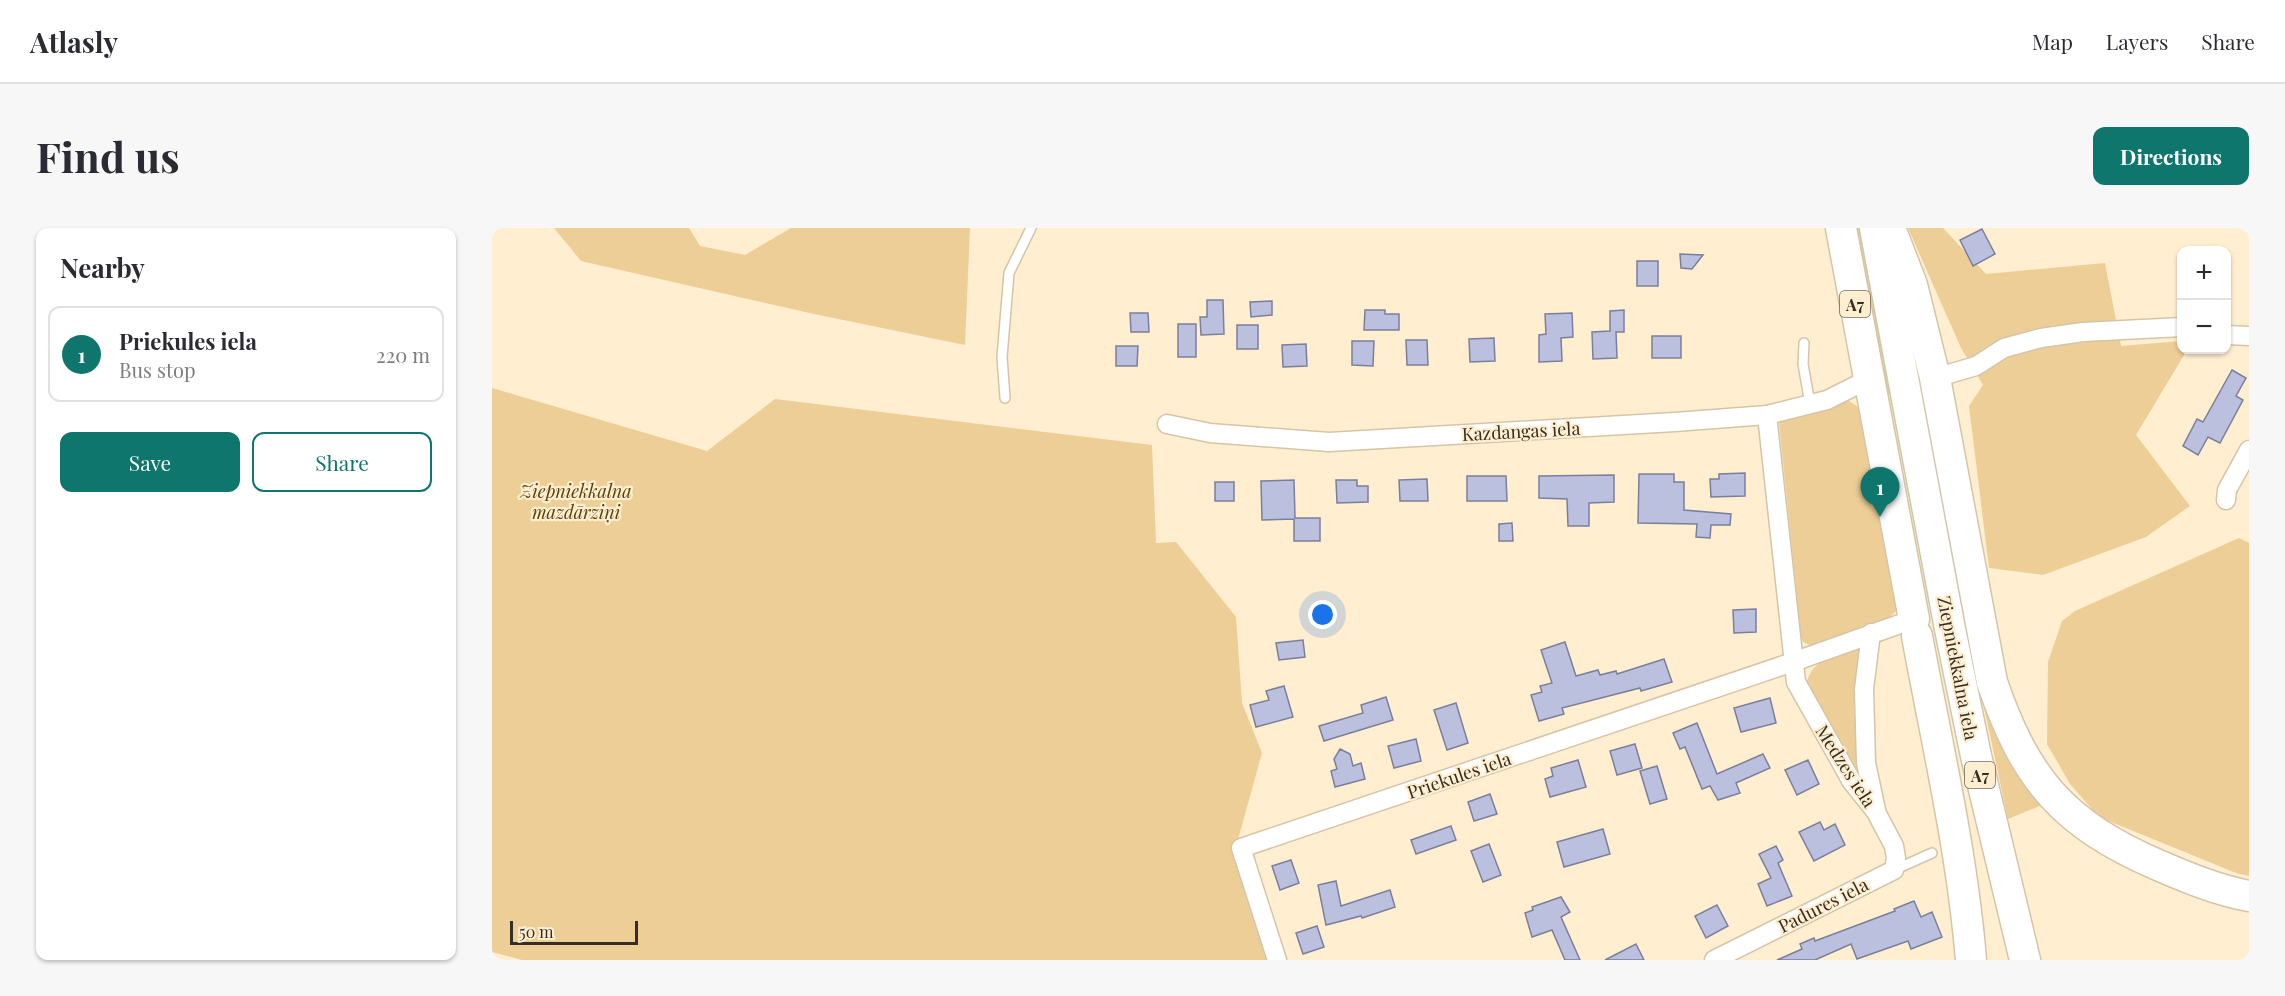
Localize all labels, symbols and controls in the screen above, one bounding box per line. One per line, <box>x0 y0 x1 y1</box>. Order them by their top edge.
text: Atlasly <box>30 23 118 60</box>
text: Map <box>2032 27 2073 55</box>
text: Layers <box>2106 27 2168 55</box>
text: Share <box>2201 27 2255 55</box>
button: Directions <box>2093 127 2249 185</box>
text: Find us <box>36 128 180 184</box>
map controls <box>2177 246 2231 354</box>
button: + <box>2177 246 2231 300</box>
text: Nearby <box>60 250 145 285</box>
road number: A7 <box>1840 291 1870 317</box>
button: − <box>2177 300 2231 354</box>
text: Priekules iela <box>119 326 257 356</box>
text: 1 <box>78 341 85 368</box>
text: 220 m <box>376 341 430 368</box>
text: Bus stop <box>119 356 196 383</box>
street label: Kazdangas iela <box>1461 416 1581 446</box>
button: Save <box>60 432 240 492</box>
button: Share <box>252 432 432 492</box>
pin: 1 <box>1860 468 1900 517</box>
park label: Ziepniekkalna mazdārziņi <box>519 479 632 524</box>
street label: Ziepniekkalna iela <box>1932 594 1984 742</box>
your location <box>1308 600 1337 629</box>
street label: Medzes iela <box>1810 720 1882 812</box>
street label: Priekules iela <box>1404 746 1514 804</box>
road number: A7 <box>1965 762 1995 788</box>
street label: Padures iela <box>1774 872 1872 938</box>
scale bar <box>510 918 638 946</box>
text: 50 m <box>519 921 553 942</box>

